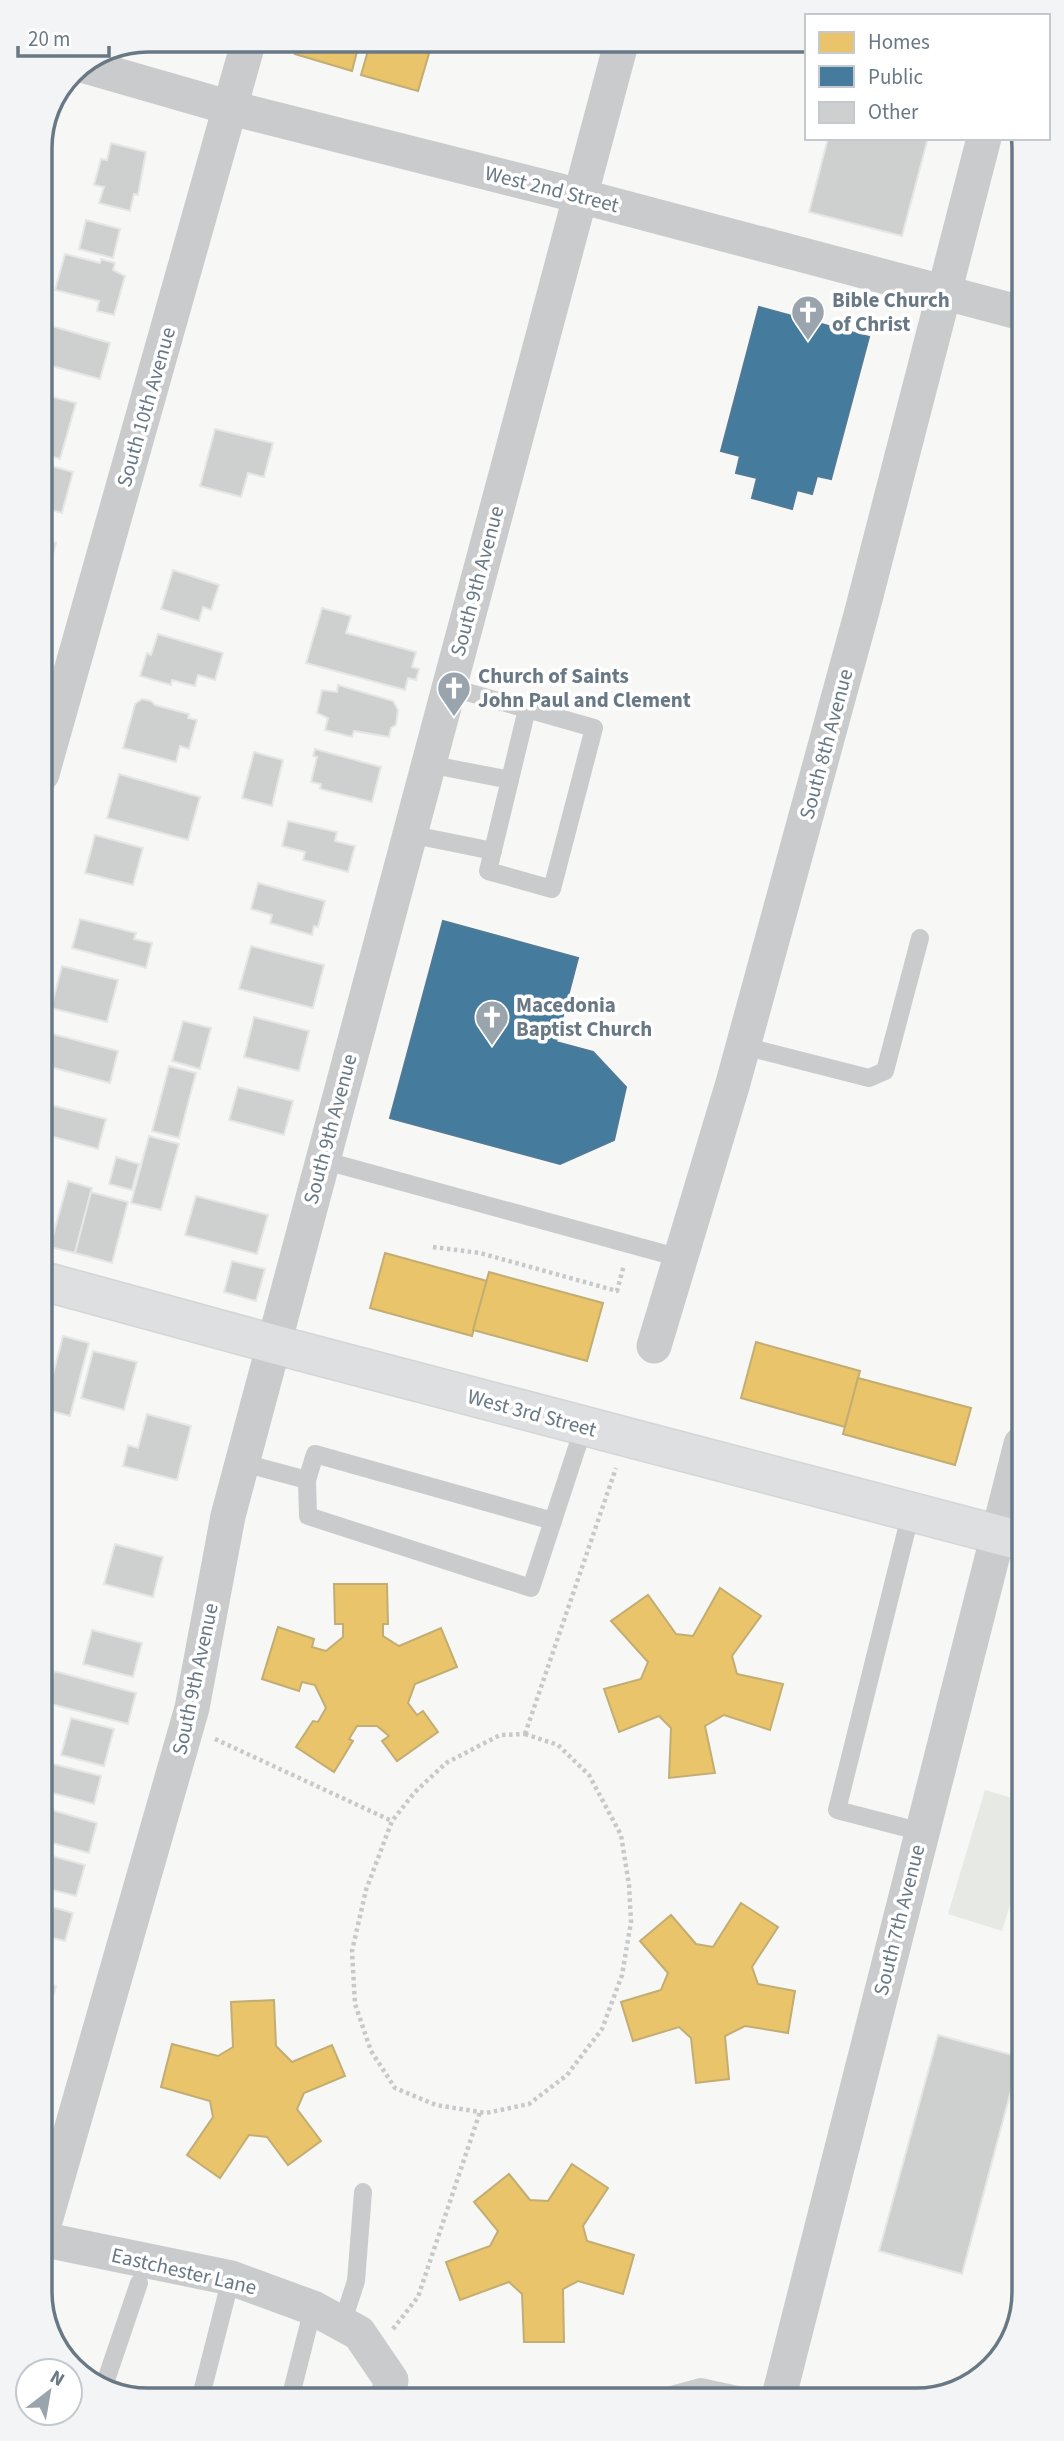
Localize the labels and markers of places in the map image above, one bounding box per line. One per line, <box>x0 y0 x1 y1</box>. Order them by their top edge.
place label: Bible Church of Christ <box>832 285 950 339</box>
church icon: Bible Church of Christ <box>789 293 827 342</box>
place label: Church of Saints John Paul and Clement <box>478 661 691 715</box>
church icon: Church of Saints John Paul and Clement <box>435 669 473 718</box>
place label: Macedonia Baptist Church <box>516 990 652 1044</box>
church icon: Macedonia Baptist Church <box>473 998 511 1047</box>

